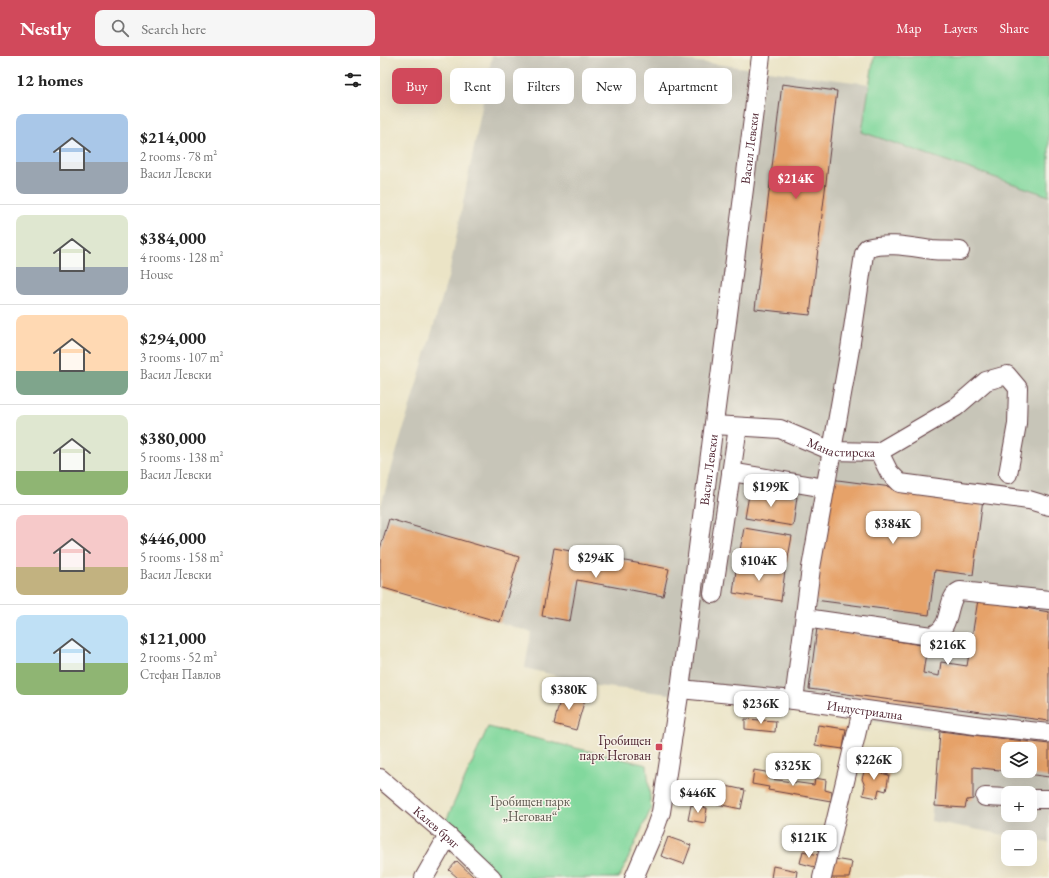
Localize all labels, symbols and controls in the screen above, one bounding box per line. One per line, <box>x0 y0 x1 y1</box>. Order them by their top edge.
search box <box>95 10 375 46</box>
text: Nestly <box>20 16 71 41</box>
icon: search <box>109 17 131 39</box>
text: Search here <box>141 19 206 38</box>
text: Map <box>896 19 921 37</box>
text: Layers <box>943 19 978 37</box>
text: Share <box>1000 19 1029 37</box>
chip: Buy <box>392 68 442 104</box>
chip: Rent <box>450 68 505 104</box>
chip: Filters <box>513 68 574 104</box>
chip: New <box>582 68 636 104</box>
chip: Apartment <box>644 68 732 104</box>
text: 12 homes <box>16 69 83 91</box>
icon: filters <box>342 69 364 91</box>
street label: Васил Левски <box>737 111 763 185</box>
text: $214,000 <box>140 126 206 148</box>
icon: home <box>48 130 96 178</box>
text: 2 rooms · 78 m² <box>140 148 217 165</box>
text: Васил Левски <box>140 165 212 182</box>
pin: $214K <box>768 166 824 200</box>
text: $214K <box>778 170 814 187</box>
text: $384,000 <box>140 227 206 249</box>
icon: home <box>48 231 96 279</box>
text: 4 rooms · 128 m² <box>140 249 224 266</box>
text: House <box>140 266 173 283</box>
text: $294,000 <box>140 327 206 349</box>
icon: home <box>48 331 96 379</box>
text: 3 rooms · 107 m² <box>140 349 224 366</box>
text: Васил Левски <box>140 366 212 383</box>
text: $380,000 <box>140 427 206 449</box>
icon: home <box>48 431 96 479</box>
street label: Васил Левски <box>696 433 722 506</box>
street label: Манастирска <box>804 433 876 461</box>
text: 5 rooms · 138 m² <box>140 449 224 466</box>
text: Васил Левски <box>140 466 212 483</box>
pin: $199K <box>743 474 799 508</box>
text: $199K <box>753 478 789 495</box>
pin: $384K <box>865 511 921 545</box>
text: $384K <box>875 515 911 532</box>
text: $446,000 <box>140 527 206 549</box>
icon: home <box>48 531 96 579</box>
pin: $294K <box>568 545 624 579</box>
pin: $104K <box>731 548 787 582</box>
text: 5 rooms · 158 m² <box>140 549 224 566</box>
text: $294K <box>578 549 614 566</box>
text: $104K <box>741 552 777 569</box>
text: Васил Левски <box>140 566 212 583</box>
text: $121,000 <box>140 627 206 649</box>
icon: home <box>48 631 96 679</box>
pin: $216K <box>920 632 976 666</box>
text: $216K <box>930 636 966 653</box>
text: 2 rooms · 52 m² <box>140 649 217 666</box>
text: Стефан Павлов <box>140 666 221 683</box>
pin: $380K <box>541 677 597 711</box>
text: $380K <box>551 681 587 698</box>
pin: $236K <box>733 691 789 725</box>
text: $236K <box>743 695 779 712</box>
street label: Индустриална <box>826 697 904 724</box>
place label: Гробищен парк Негован <box>580 732 651 764</box>
marker: Гробищен парк Негован <box>654 742 664 752</box>
map controls <box>1001 742 1037 866</box>
button: layers <box>1001 742 1037 778</box>
pin: $226K <box>846 747 902 781</box>
text: $226K <box>856 751 892 768</box>
pin: $325K <box>765 753 821 787</box>
text: $325K <box>775 757 811 774</box>
pin: $446K <box>670 780 726 814</box>
text: $446K <box>680 784 716 801</box>
button: + <box>1001 786 1037 822</box>
park label: Гробищен парк „Негован“ <box>490 793 571 825</box>
street label: Калев бряг <box>410 802 464 852</box>
pin: $121K <box>781 825 837 859</box>
text: $121K <box>791 829 827 846</box>
button: − <box>1001 830 1037 866</box>

